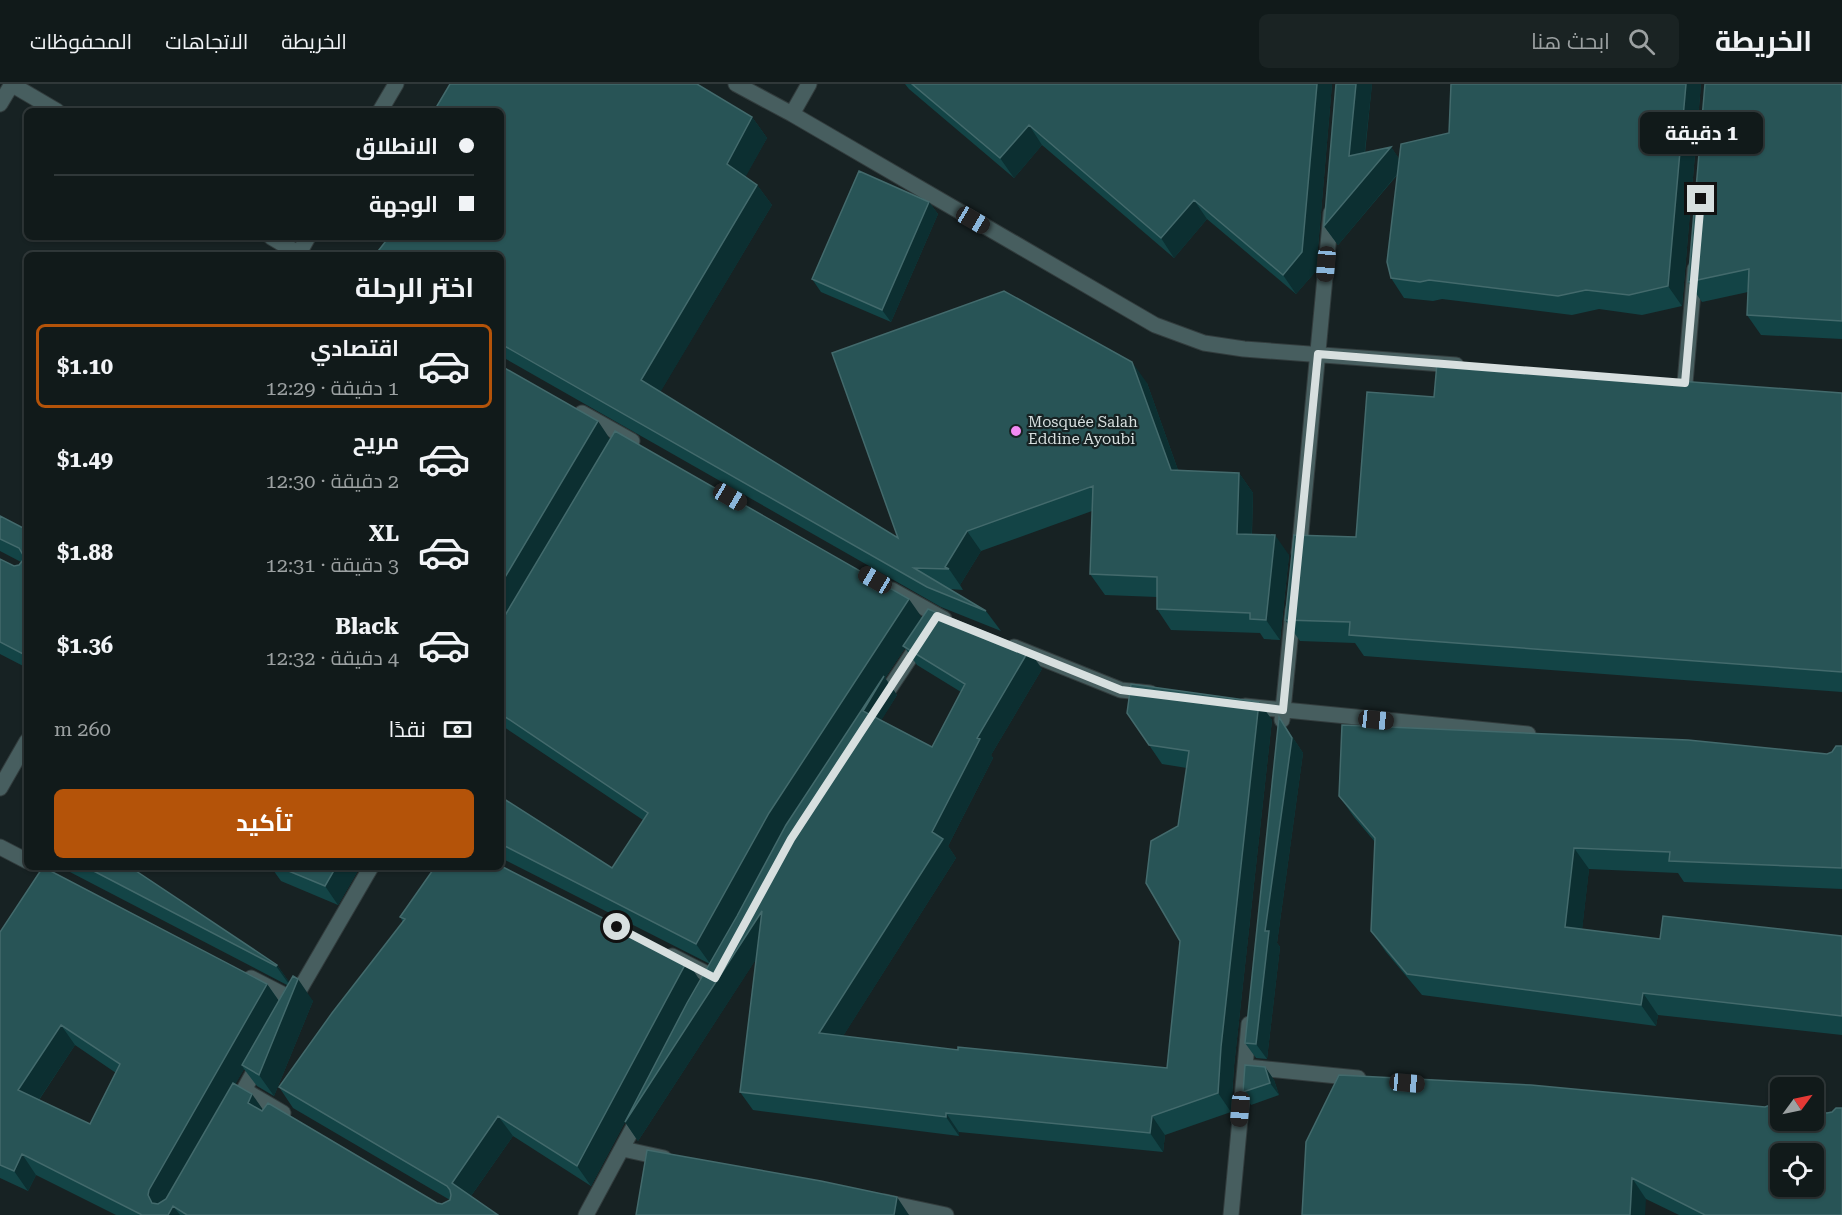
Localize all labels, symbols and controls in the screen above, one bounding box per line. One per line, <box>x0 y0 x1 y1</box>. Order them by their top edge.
search box <box>1259 14 1679 68</box>
icon: search <box>1625 25 1658 58</box>
text: الخريطة <box>1715 25 1812 58</box>
text: ابحث هنا <box>1531 29 1610 54</box>
text: المحفوظات <box>30 30 132 54</box>
text: الاتجاهات <box>165 30 248 54</box>
text: الخريطة <box>281 30 347 54</box>
callout: 1 دقيقة <box>1640 112 1762 154</box>
text: 1 دقيقة <box>1665 121 1738 145</box>
text: الانطلاق <box>355 134 438 159</box>
route end <box>1687 185 1714 212</box>
text: الوجهة <box>369 192 438 217</box>
car <box>953 203 993 237</box>
car <box>1315 245 1337 283</box>
text: اختر الرحلة <box>355 272 474 304</box>
text: اقتصادي <box>310 336 399 361</box>
icon: car <box>417 339 471 393</box>
text: $1.10 <box>57 354 113 379</box>
text: 1 دقيقة · 12:29 <box>266 376 399 400</box>
place label: Mosquée Salah Eddine Ayoubi <box>1028 413 1138 448</box>
marker: Mosquée Salah Eddine Ayoubi <box>1009 424 1023 438</box>
text: مريح <box>353 429 399 454</box>
icon: car <box>417 432 471 486</box>
text: $1.49 <box>57 447 113 472</box>
text: 2 دقيقة · 12:30 <box>266 469 399 493</box>
car <box>710 480 750 514</box>
text: XL <box>369 521 399 546</box>
icon: car <box>417 525 471 579</box>
text: $1.88 <box>57 540 113 565</box>
text: 3 دقيقة · 12:31 <box>266 553 399 577</box>
car <box>855 563 895 597</box>
text: Black <box>335 614 399 639</box>
icon: car <box>417 618 471 672</box>
text: $1.36 <box>57 633 113 658</box>
text: 4 دقيقة · 12:32 <box>266 646 399 670</box>
car <box>1357 709 1395 731</box>
icon: cash <box>441 713 474 746</box>
text: 260 m <box>54 717 111 741</box>
text: نقدًا <box>388 717 426 742</box>
button: تأكيد <box>54 789 474 858</box>
route start <box>603 913 630 940</box>
car <box>1388 1072 1426 1094</box>
north arrow <box>1770 1077 1824 1131</box>
map controls <box>1770 1077 1824 1197</box>
car <box>1229 1090 1251 1128</box>
button: locate <box>1770 1143 1824 1197</box>

